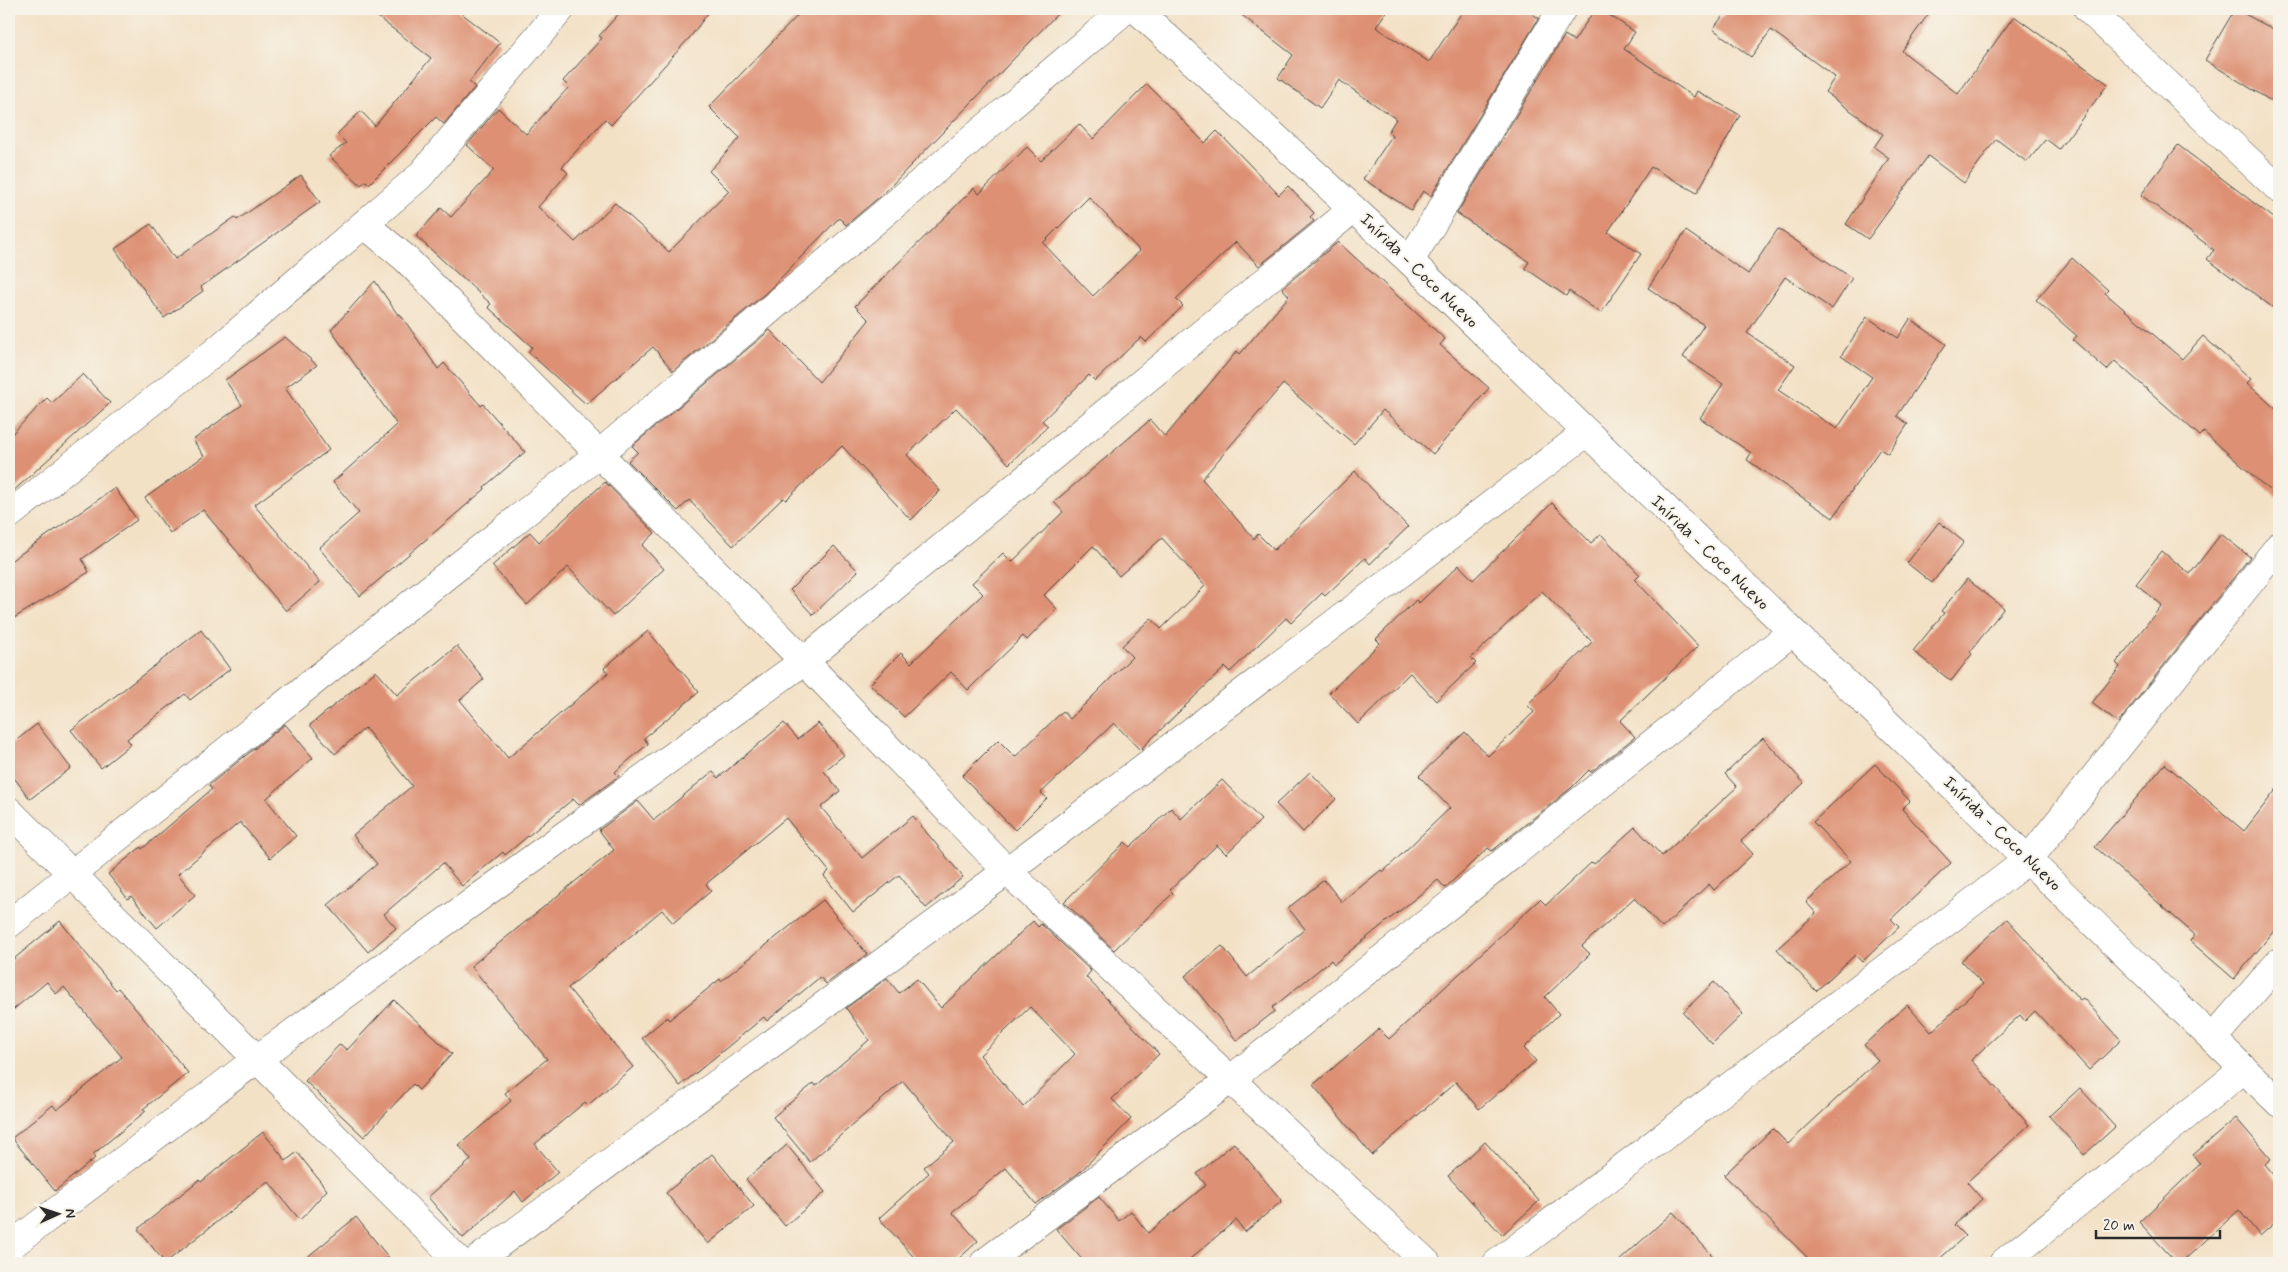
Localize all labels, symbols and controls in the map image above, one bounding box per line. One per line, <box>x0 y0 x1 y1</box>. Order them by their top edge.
street label: Inírida - Coco Nuevo <box>1354 208 1484 334</box>
street label: Inírida - Coco Nuevo <box>1645 490 1775 616</box>
street label: Inírida - Coco Nuevo <box>1937 771 2067 897</box>
north arrow <box>32 1190 82 1240</box>
scale bar <box>2096 1207 2219 1239</box>
text: N <box>61 1208 79 1219</box>
text: 20 m <box>2103 1216 2135 1236</box>

